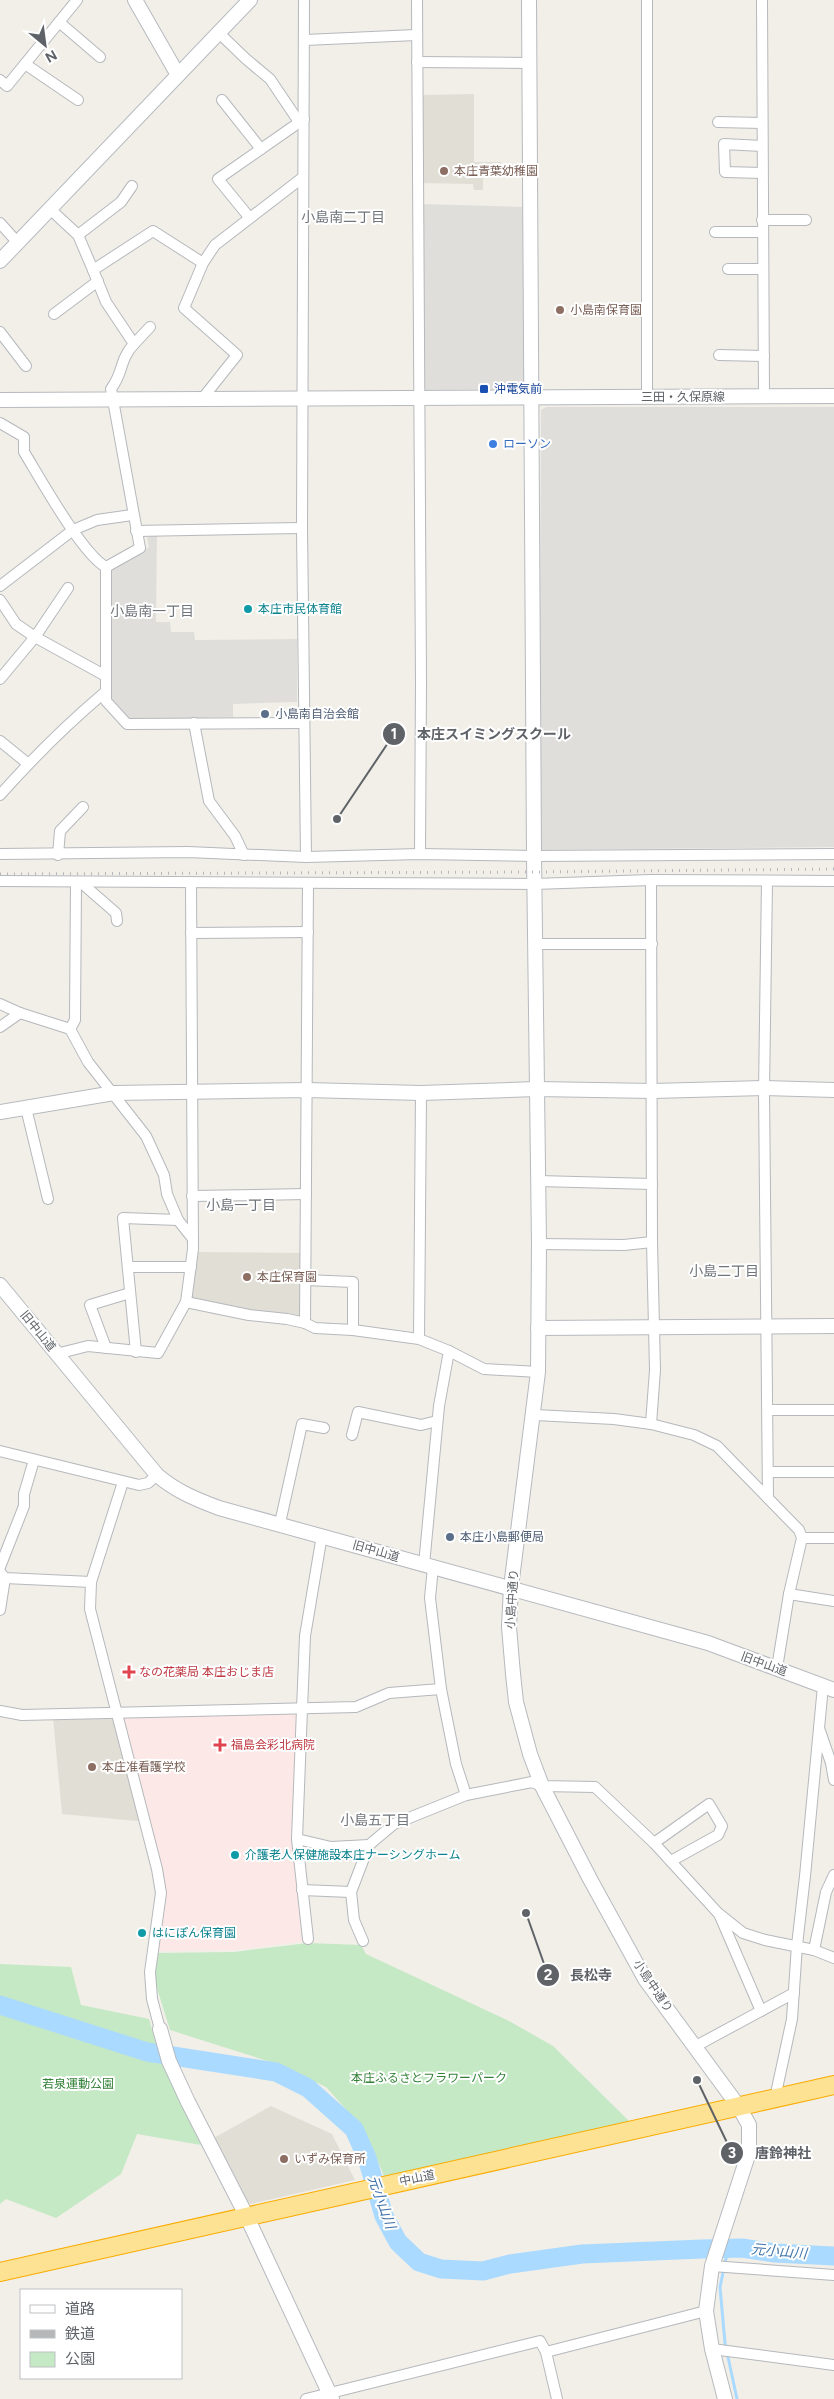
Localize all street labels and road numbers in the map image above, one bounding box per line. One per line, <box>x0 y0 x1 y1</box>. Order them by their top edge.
street label: 三田・久保原線 <box>641 390 725 404</box>
street label: 旧中山道 <box>17 1308 59 1354</box>
street label: 旧中山道 <box>351 1538 401 1564</box>
street label: 小島中通り <box>503 1569 521 1629</box>
street label: 旧中山道 <box>739 1649 789 1679</box>
street label: 小島中通り <box>630 1957 676 2015</box>
street label: 中山道 <box>398 2167 436 2189</box>

